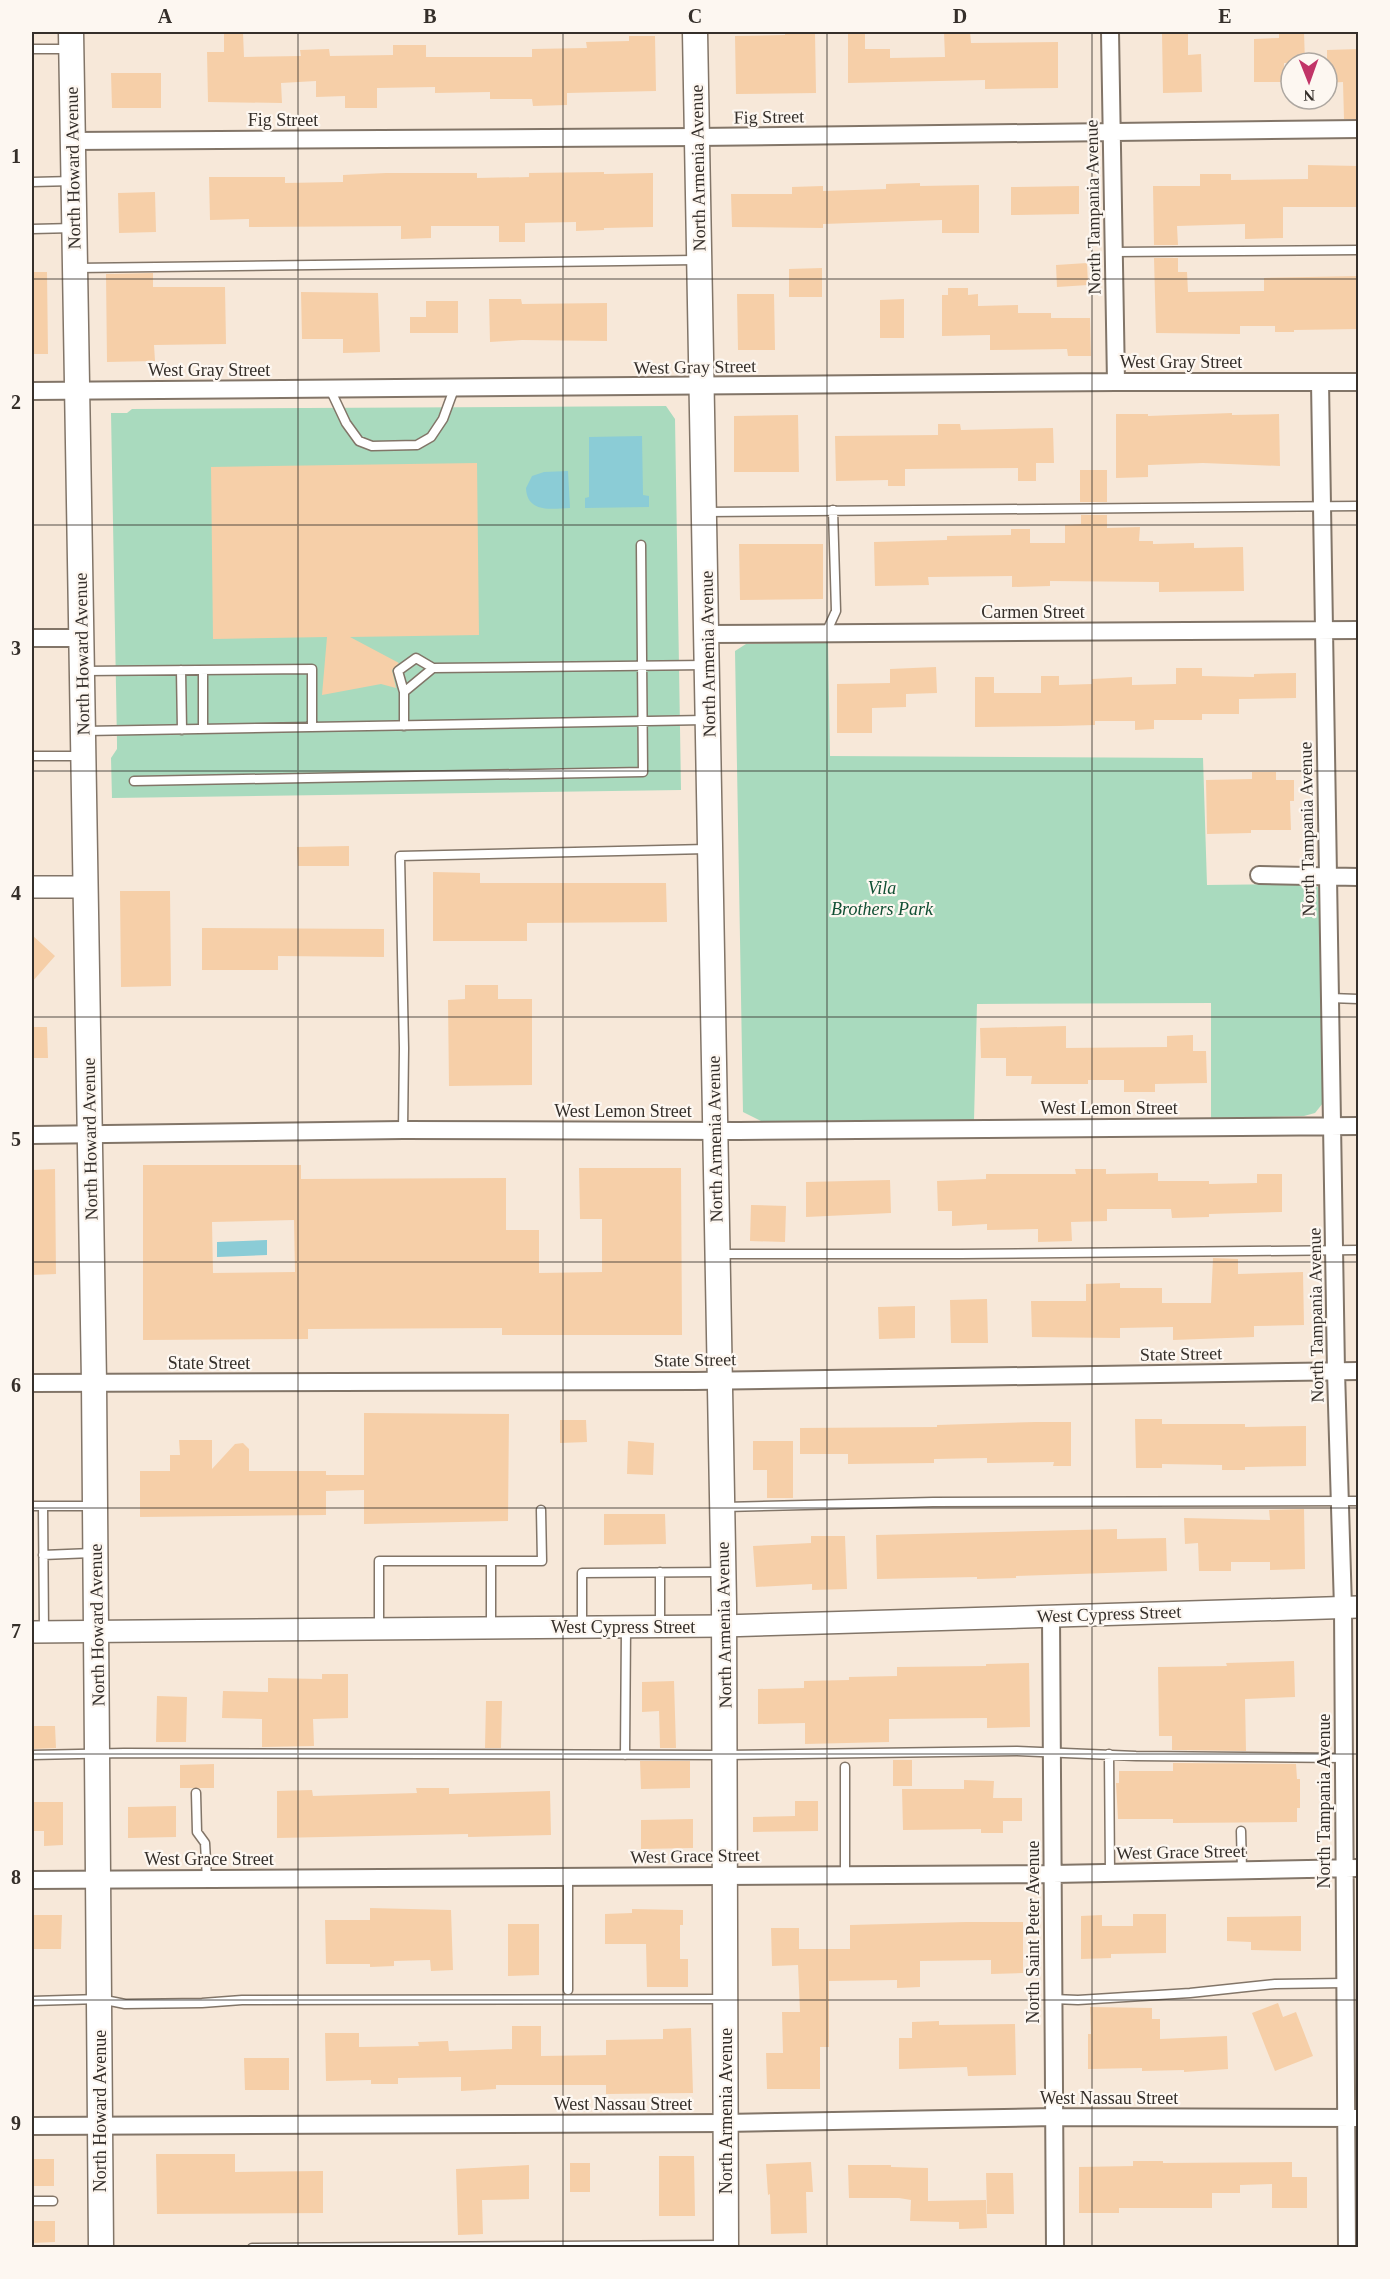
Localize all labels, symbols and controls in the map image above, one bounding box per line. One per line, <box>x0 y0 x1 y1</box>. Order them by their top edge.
text: A <box>158 5 173 27</box>
text: B <box>423 5 437 27</box>
text: C <box>688 5 702 27</box>
text: D <box>953 5 967 27</box>
text: E <box>1218 5 1232 27</box>
north arrow <box>1279 51 1339 111</box>
street label: North Armenia Avenue <box>687 85 709 251</box>
street label: North Howard Avenue <box>62 87 84 249</box>
text: N <box>1303 87 1315 104</box>
street label: Fig Street <box>734 106 804 128</box>
street label: Fig Street <box>248 110 318 130</box>
street label: North Tampania Avenue <box>1081 119 1105 295</box>
text: 1 <box>11 145 21 167</box>
street label: West Gray Street <box>1120 352 1242 372</box>
street label: West Gray Street <box>634 356 756 378</box>
street label: West Gray Street <box>148 360 270 380</box>
text: 2 <box>11 391 21 413</box>
street label: North Armenia Avenue <box>697 571 719 737</box>
street label: North Howard Avenue <box>71 573 93 735</box>
street label: Carmen Street <box>981 602 1085 622</box>
text: 3 <box>11 637 21 659</box>
street label: North Tampania Avenue <box>1295 741 1319 917</box>
park label: Vila Brothers Park <box>831 878 934 919</box>
text: 4 <box>11 882 21 904</box>
street label: North Armenia Avenue <box>704 1056 726 1222</box>
street label: North Howard Avenue <box>79 1058 101 1220</box>
street label: West Lemon Street <box>1040 1098 1178 1118</box>
street label: West Lemon Street <box>554 1101 692 1121</box>
text: 5 <box>11 1128 21 1150</box>
street label: North Tampania Avenue <box>1304 1227 1328 1403</box>
street label: State Street <box>1140 1343 1222 1365</box>
street label: State Street <box>654 1349 736 1371</box>
street label: State Street <box>168 1353 250 1373</box>
text: 6 <box>11 1374 21 1396</box>
street label: North Armenia Avenue <box>713 1542 735 1708</box>
street label: North Howard Avenue <box>86 1544 108 1706</box>
street label: West Cypress Street <box>1036 1601 1182 1627</box>
street label: West Cypress Street <box>551 1617 695 1637</box>
text: 7 <box>11 1620 21 1642</box>
street label: North Tampania Avenue <box>1314 1713 1334 1889</box>
street label: North Saint Peter Avenue <box>1023 1840 1043 2024</box>
street label: West Grace Street <box>1116 1841 1246 1863</box>
street label: West Grace Street <box>630 1845 760 1867</box>
street label: West Grace Street <box>144 1849 274 1869</box>
text: 8 <box>11 1866 21 1888</box>
street label: North Armenia Avenue <box>716 2028 736 2194</box>
street label: North Howard Avenue <box>90 2030 110 2192</box>
street label: West Nassau Street <box>1040 2088 1178 2108</box>
street label: West Nassau Street <box>554 2094 692 2114</box>
text: 9 <box>11 2112 21 2134</box>

